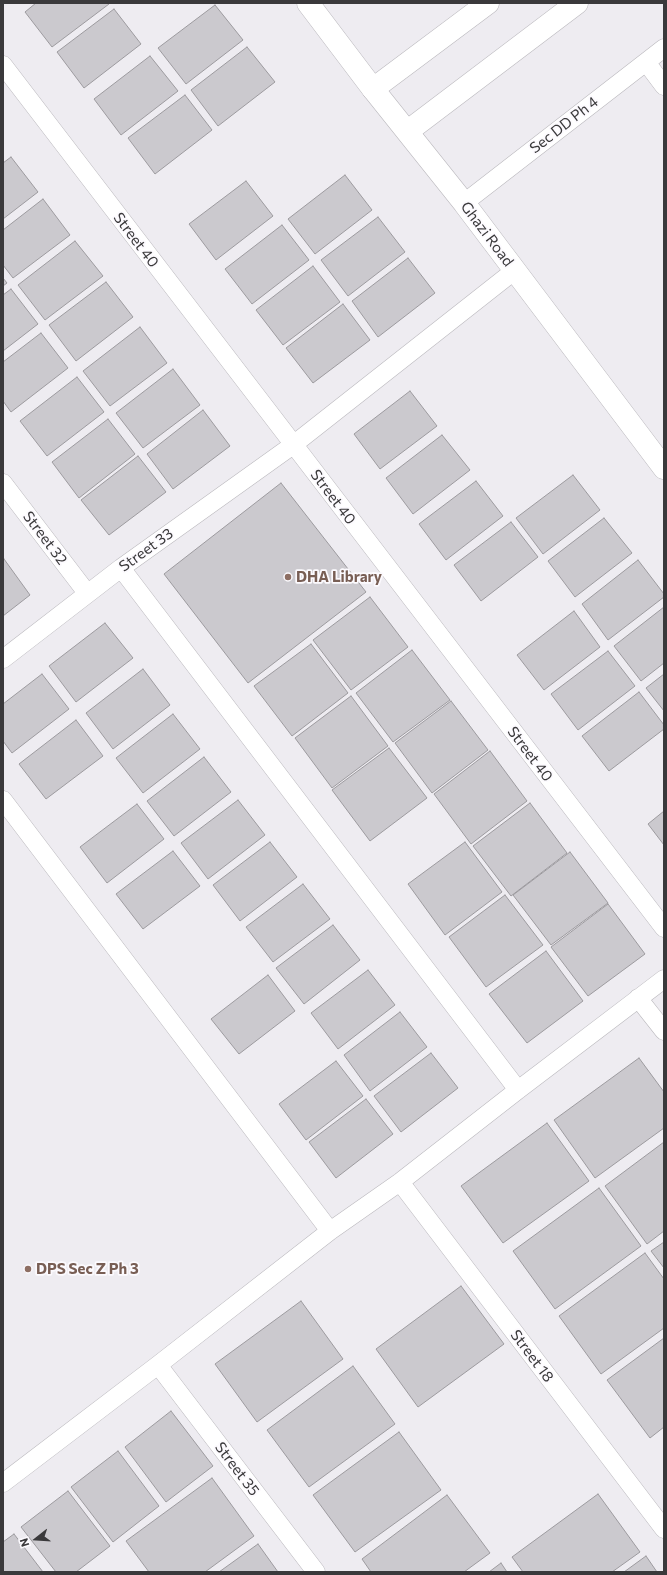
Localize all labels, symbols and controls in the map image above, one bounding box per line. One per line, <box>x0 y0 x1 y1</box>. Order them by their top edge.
street label: Sec DD Ph 4 <box>526 93 602 157</box>
street label: Ghazi Road <box>457 198 517 270</box>
street label: Street 40 <box>110 209 162 271</box>
street label: Street 40 <box>307 466 359 528</box>
street label: Street 32 <box>19 508 71 568</box>
street label: Street 33 <box>115 524 177 576</box>
place label: DHA Library <box>296 568 382 586</box>
marker: DHA Library <box>283 572 293 582</box>
street label: Street 40 <box>504 723 556 785</box>
place label: DPS Sec Z Ph 3 <box>36 1260 139 1278</box>
marker: DPS Sec Z Ph 3 <box>23 1264 33 1274</box>
street label: Street 18 <box>507 1326 557 1386</box>
street label: Street 35 <box>211 1439 263 1499</box>
north arrow <box>16 1519 56 1559</box>
text: N <box>17 1537 31 1549</box>

